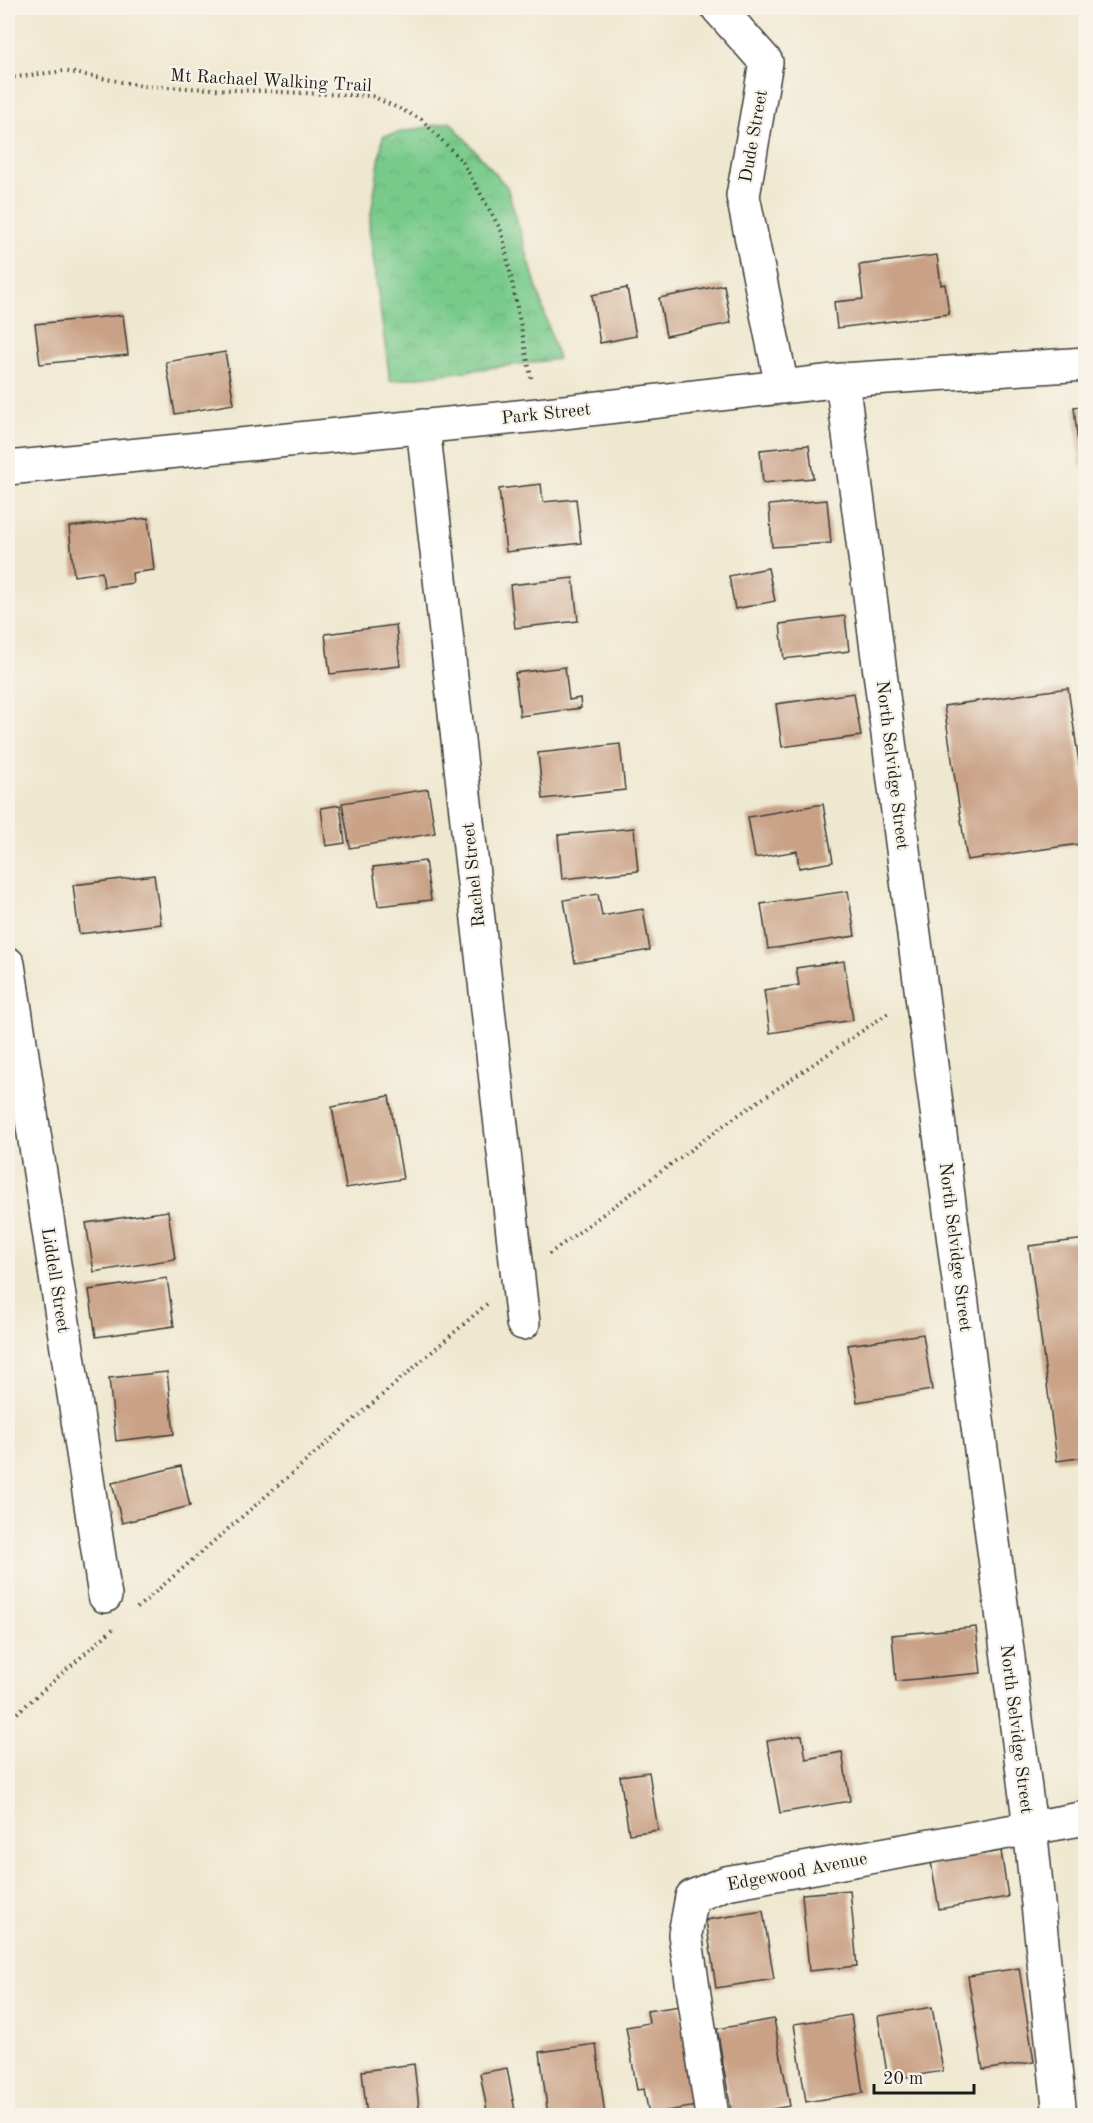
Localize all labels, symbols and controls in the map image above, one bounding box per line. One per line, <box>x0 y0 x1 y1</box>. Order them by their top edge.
street label: Mt Rachael Walking Trail <box>170 67 372 95</box>
street label: Dude Street <box>737 88 771 184</box>
street label: Park Street <box>500 400 592 428</box>
street label: North Selvidge Street <box>873 680 911 851</box>
street label: Rachel Street <box>460 822 488 928</box>
street label: North Selvidge Street <box>936 1162 974 1333</box>
street label: Liddell Street <box>38 1226 72 1334</box>
street label: North Selvidge Street <box>997 1644 1035 1815</box>
street label: Edgewood Avenue <box>726 1850 869 1894</box>
scale bar <box>874 2057 974 2095</box>
text: 20 m <box>883 2070 923 2088</box>

